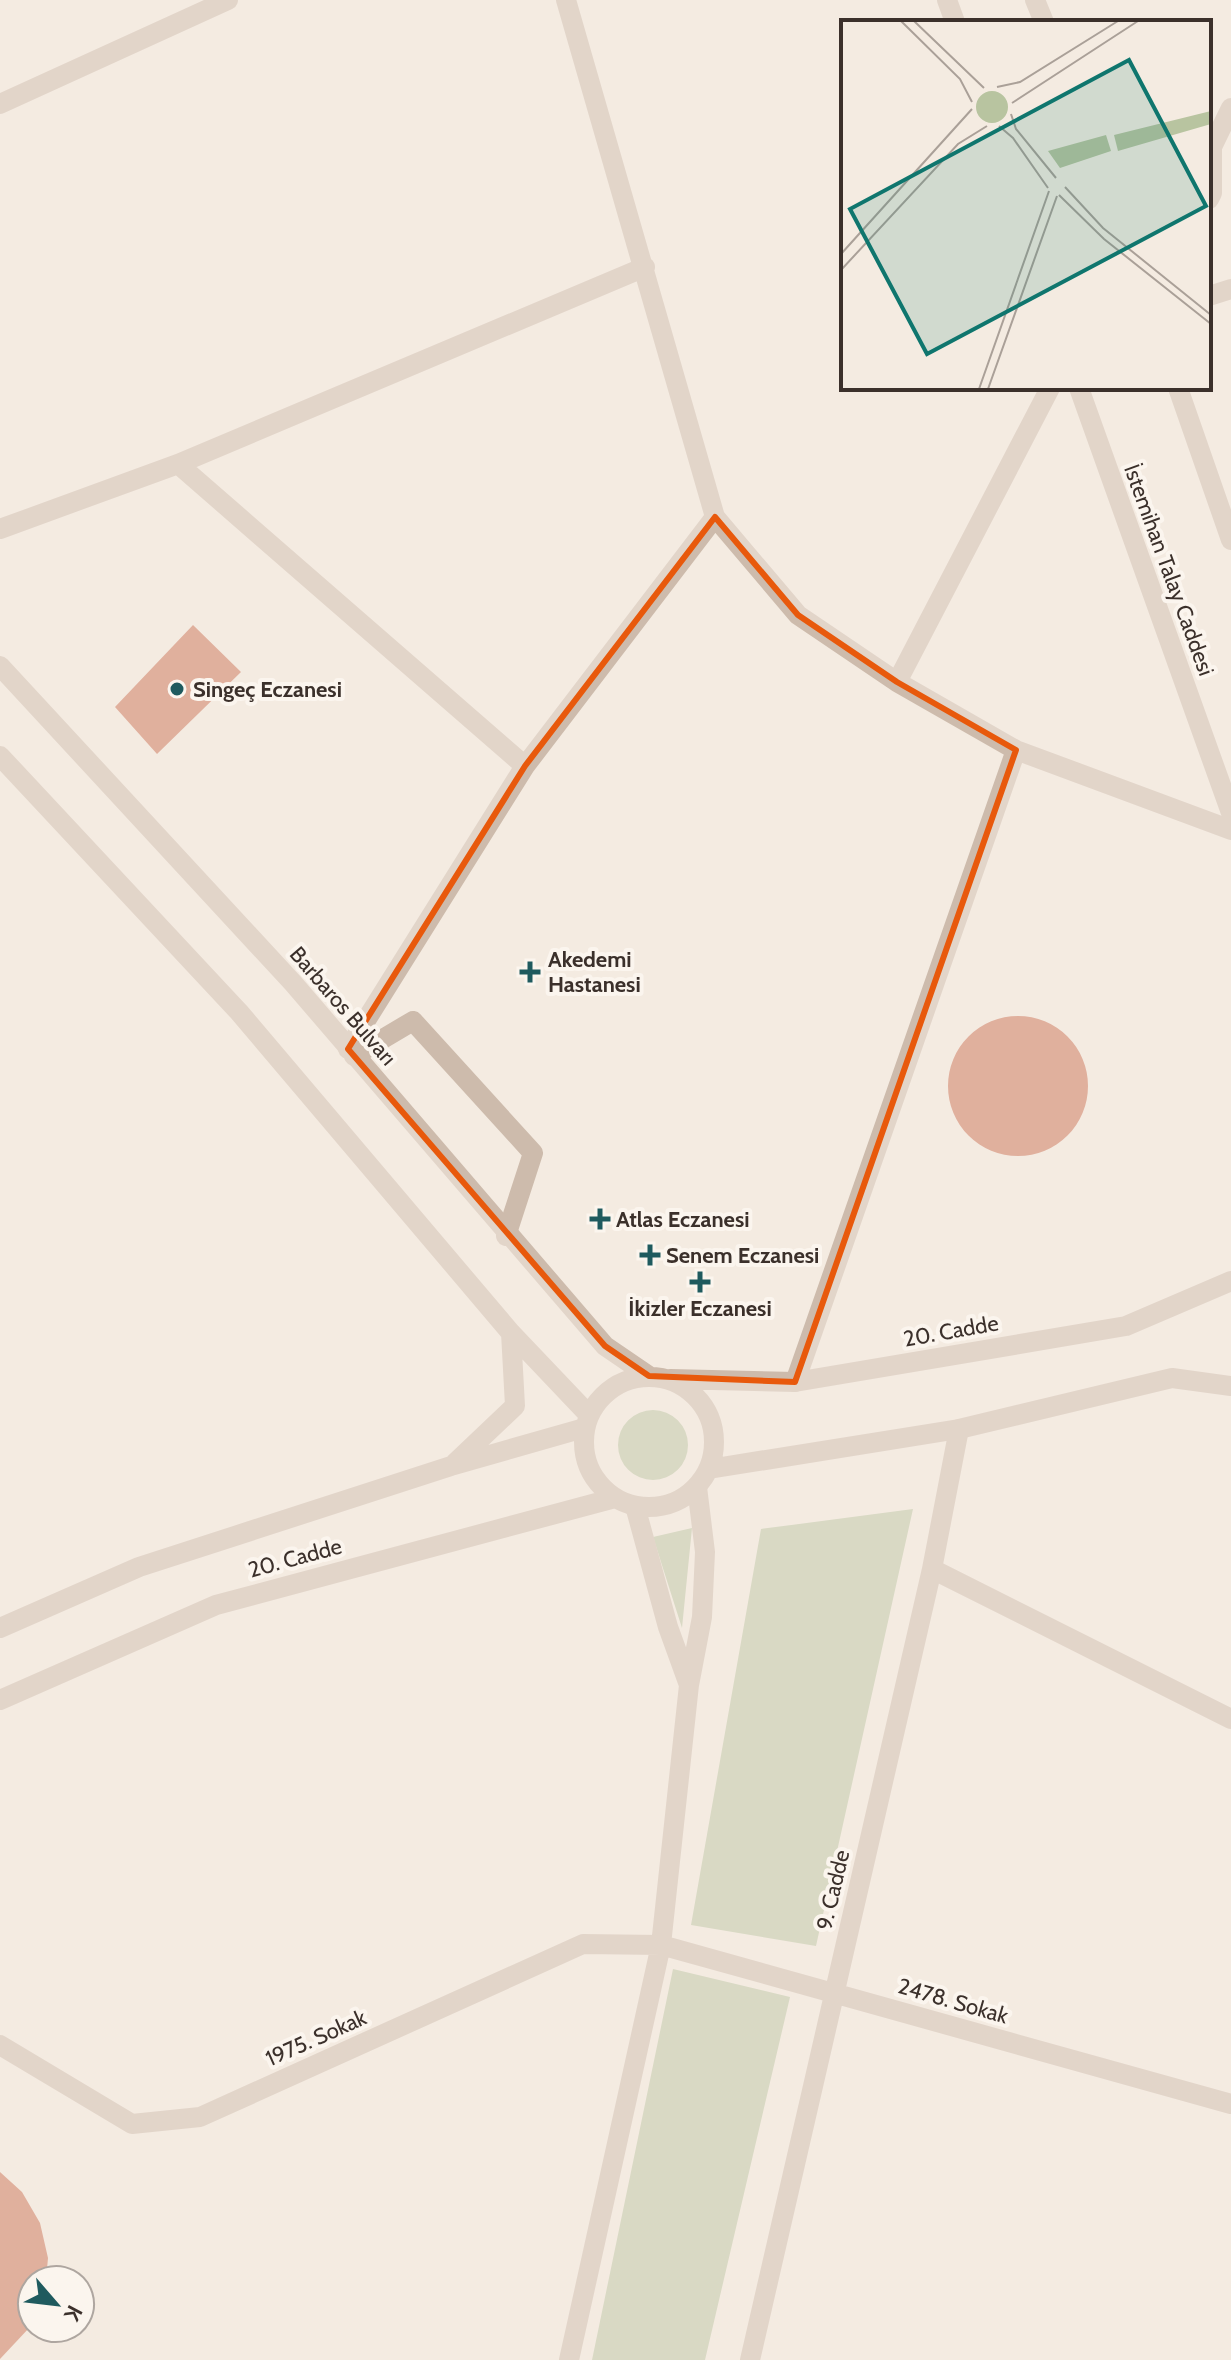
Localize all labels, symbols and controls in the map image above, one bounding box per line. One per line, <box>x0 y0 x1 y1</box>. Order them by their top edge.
inset map <box>841 20 1211 390</box>
street label: İstemihan Talay Caddesi <box>1118 461 1220 679</box>
place label: Singeç Eczanesi <box>193 676 342 703</box>
marker: Singeç Eczanesi <box>168 680 186 698</box>
street label: Barbaros Bulvarı <box>284 941 402 1071</box>
place label: Akedemi Hastanesi <box>548 946 641 998</box>
marker: Akedemi Hastanesi <box>519 961 541 983</box>
place label: Atlas Eczanesi <box>616 1206 750 1233</box>
marker: Atlas Eczanesi <box>591 1210 609 1228</box>
place label: Senem Eczanesi <box>666 1242 819 1269</box>
marker: Senem Eczanesi <box>641 1246 659 1264</box>
marker: İkizler Eczanesi <box>691 1273 709 1291</box>
place label: İkizler Eczanesi <box>628 1295 772 1322</box>
street label: 20. Cadde <box>901 1309 1001 1353</box>
street label: 20. Cadde <box>245 1533 345 1583</box>
street label: 9. Cadde <box>811 1847 855 1933</box>
street label: 2478. Sokak <box>895 1972 1011 2030</box>
street label: 1975. Sokak <box>262 2004 371 2072</box>
north arrow <box>16 2264 96 2344</box>
text: K <box>58 2301 88 2326</box>

